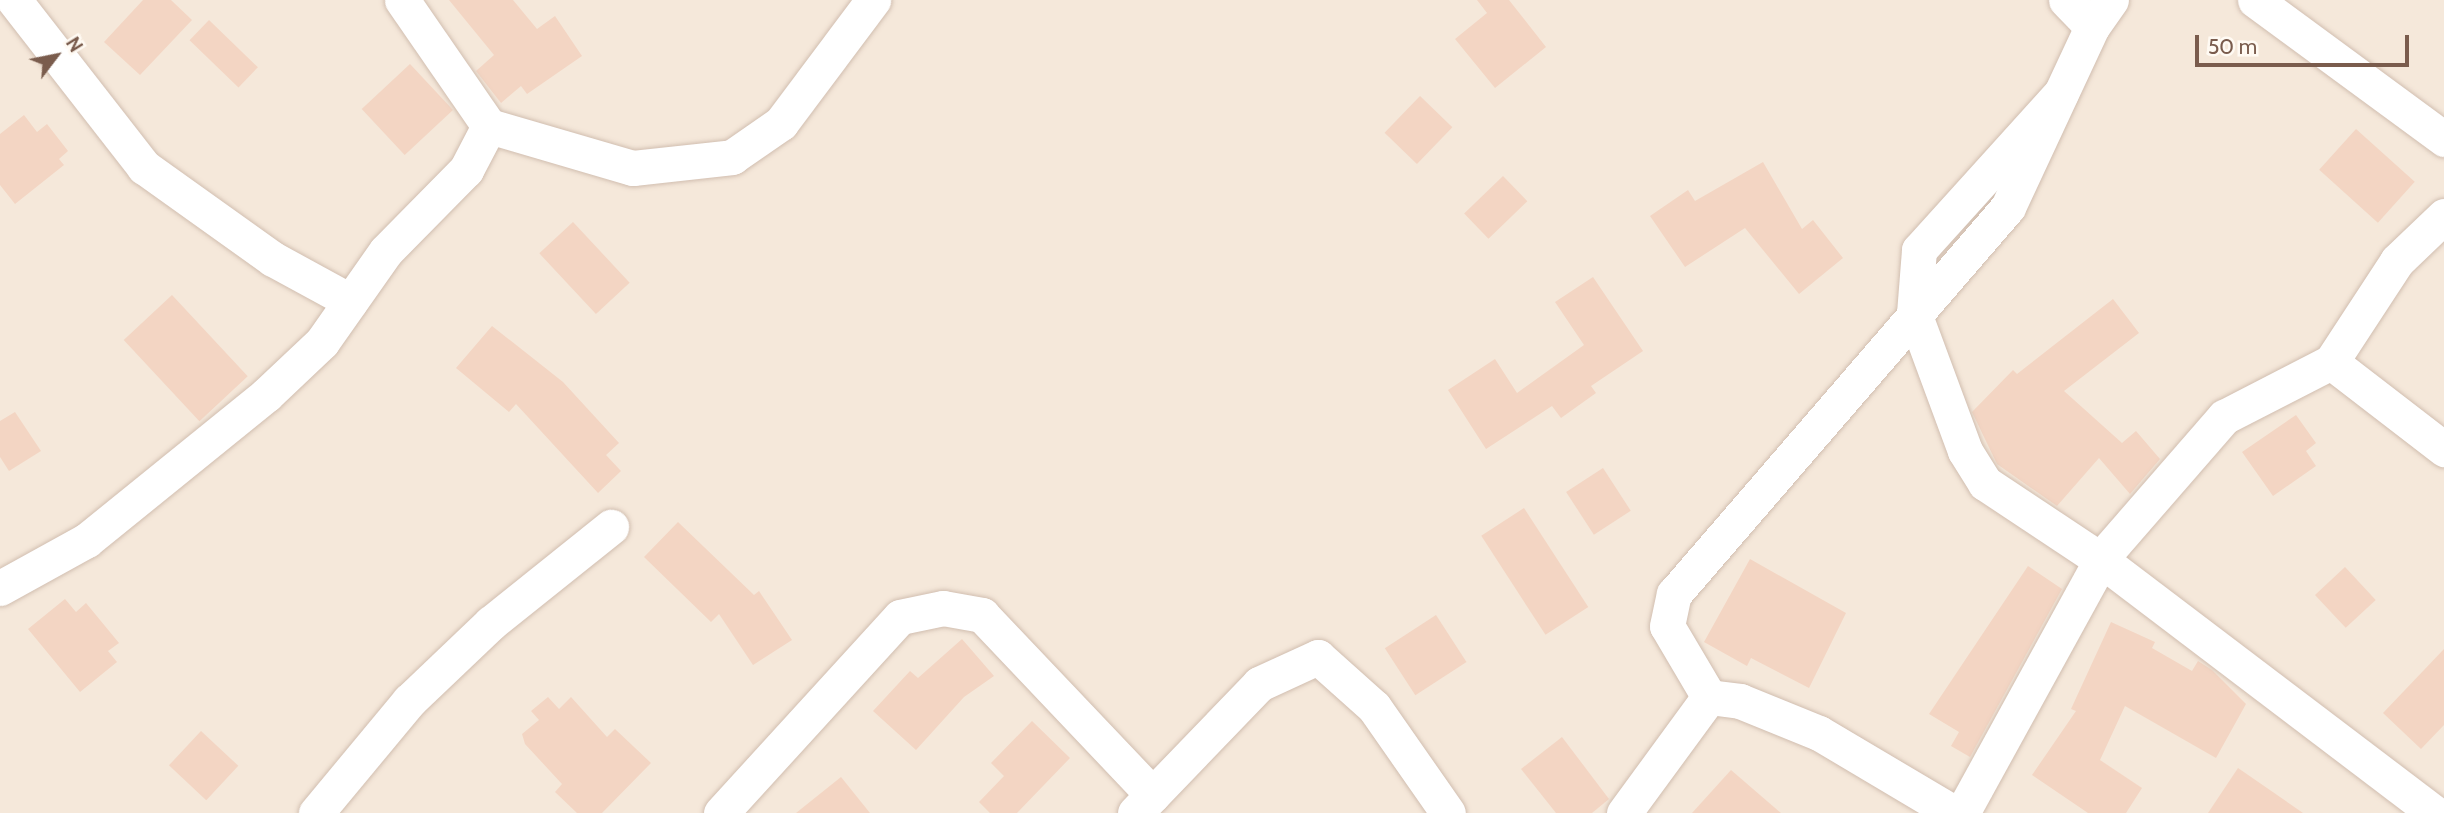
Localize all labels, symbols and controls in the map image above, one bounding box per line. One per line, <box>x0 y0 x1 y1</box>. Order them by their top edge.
north arrow <box>21 21 91 91</box>
scale bar <box>2199 21 2412 65</box>
text: N <box>61 33 88 56</box>
text: 50 m <box>2208 34 2257 59</box>

